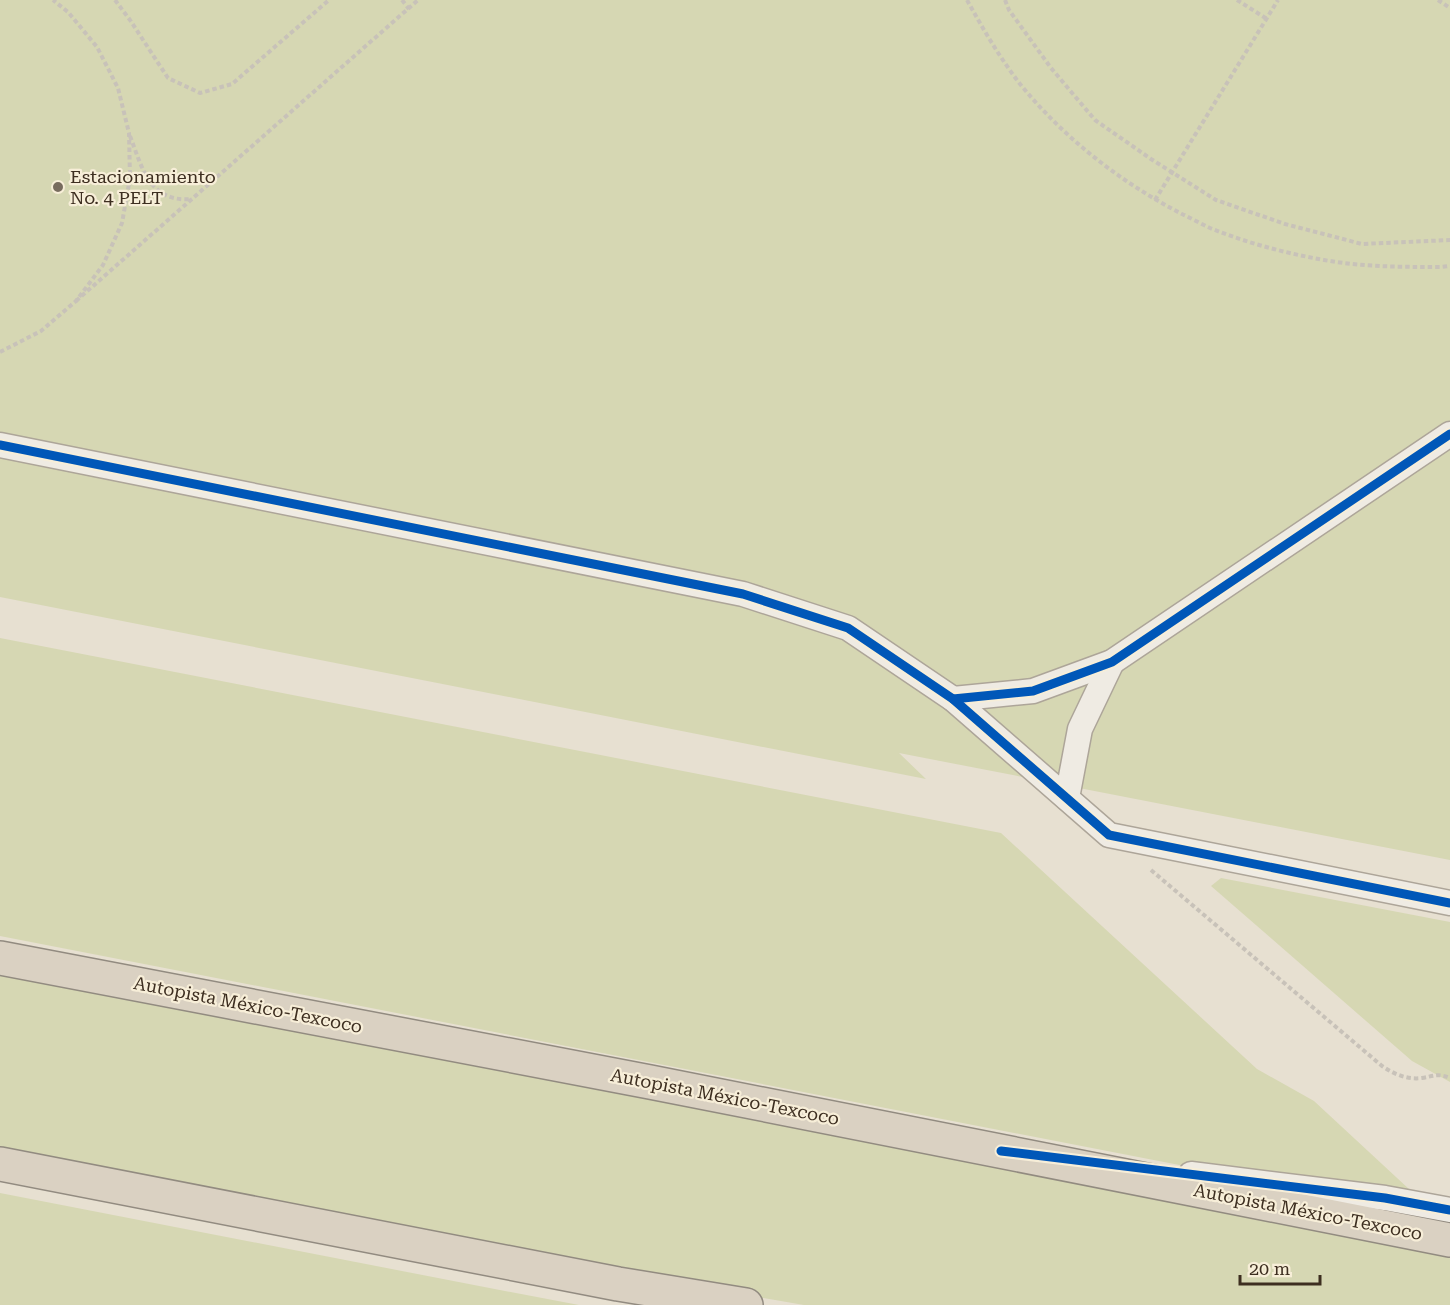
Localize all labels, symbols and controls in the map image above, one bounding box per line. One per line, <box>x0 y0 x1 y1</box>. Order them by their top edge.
place label: Estacionamiento No. 4 PELT <box>70 166 216 208</box>
marker: Estacionamiento No. 4 PELT <box>51 180 65 194</box>
street label: Autopista México-Texcoco <box>132 972 364 1037</box>
street label: Autopista México-Texcoco <box>609 1064 841 1129</box>
street label: Autopista México-Texcoco <box>1192 1179 1424 1244</box>
scale bar <box>1240 1248 1320 1286</box>
text: 20 m <box>1249 1258 1290 1279</box>

